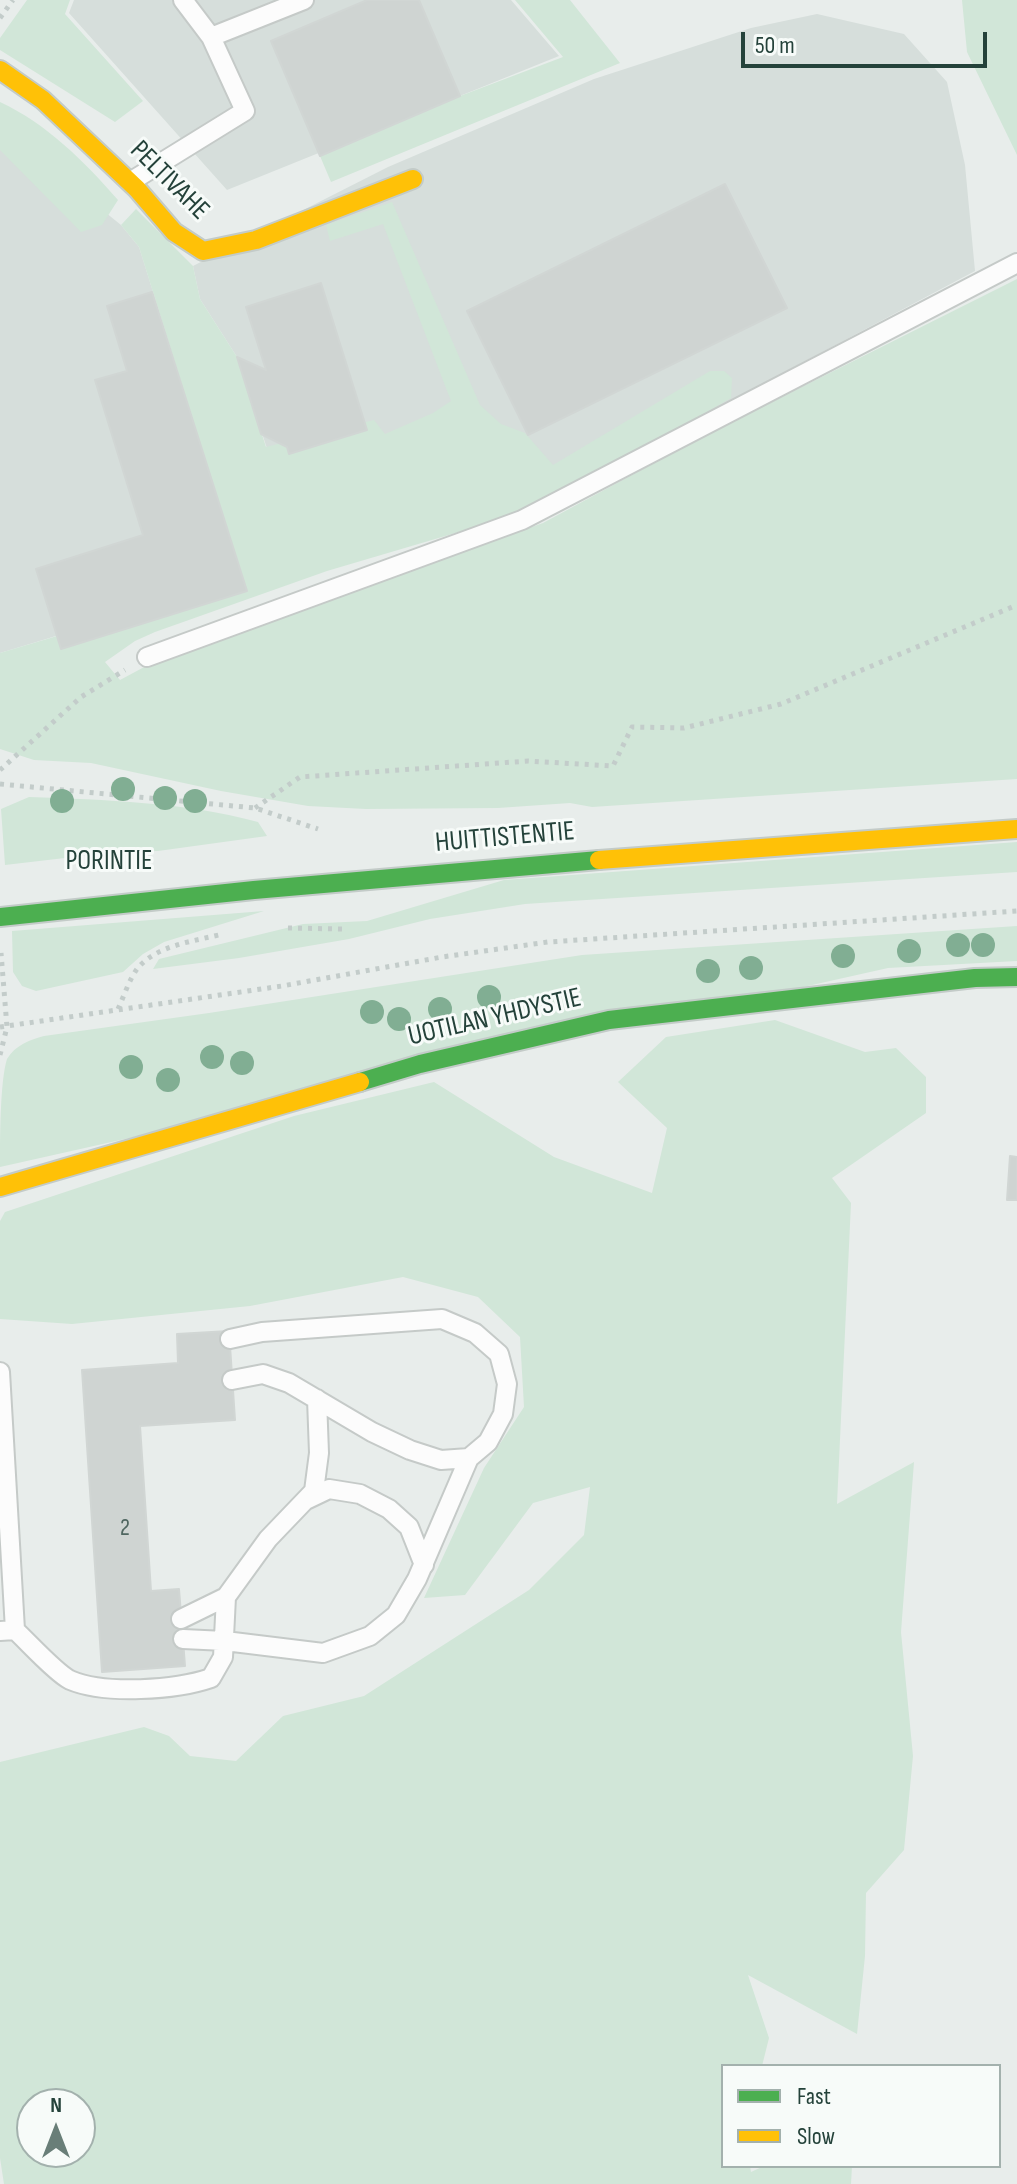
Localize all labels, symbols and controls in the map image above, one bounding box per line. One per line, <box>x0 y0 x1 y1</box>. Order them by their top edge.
scale bar <box>745 16 991 66</box>
text: 50 m <box>755 31 795 60</box>
street label: PELTIVAHE <box>122 134 216 228</box>
street label: HUITTISTENTIE <box>434 815 576 861</box>
street label: PORINTIE <box>65 845 153 879</box>
street label: UOTILAN YHDYSTIE <box>405 982 585 1054</box>
house number: 2 <box>120 1515 130 1543</box>
legend <box>721 2064 1001 2168</box>
text: Fast <box>797 2082 831 2111</box>
north arrow <box>16 2088 96 2168</box>
text: N <box>50 2092 62 2119</box>
text: Slow <box>797 2122 835 2151</box>

